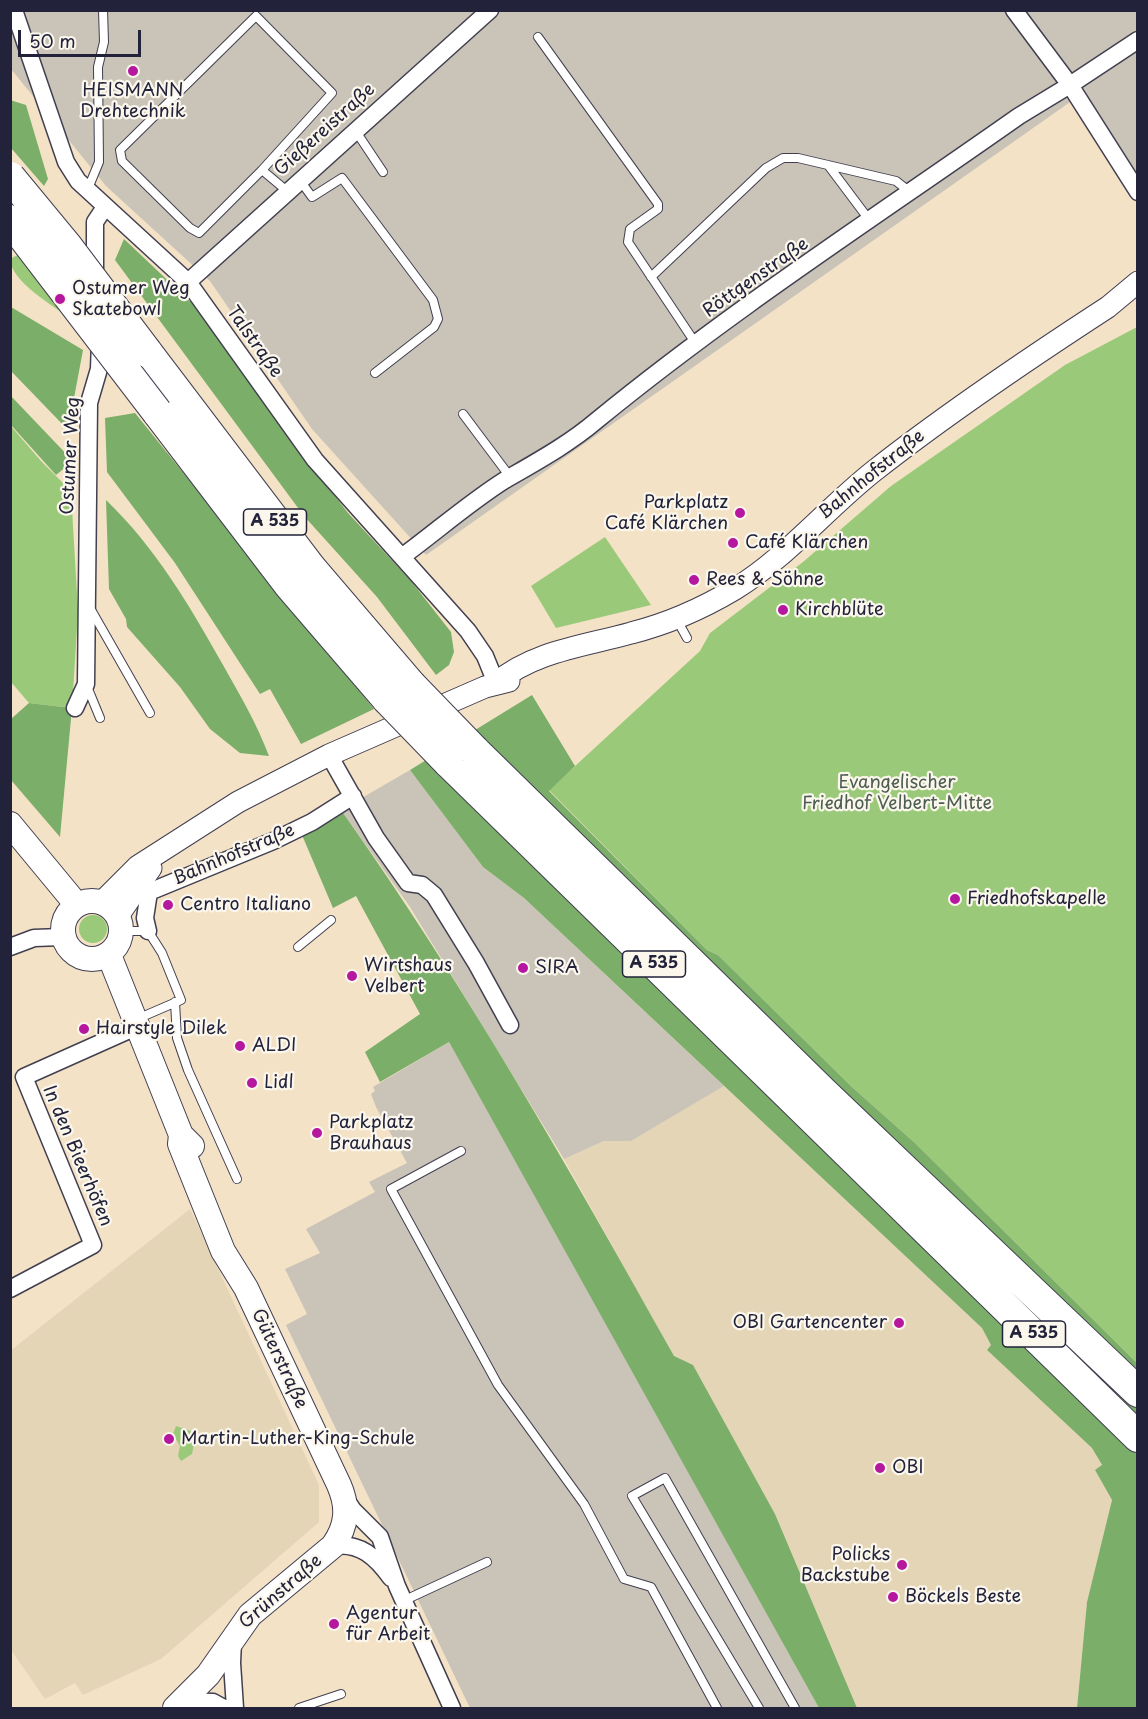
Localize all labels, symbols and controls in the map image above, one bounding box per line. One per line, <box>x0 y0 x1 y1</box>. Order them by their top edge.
scale bar <box>21 18 144 56</box>
text: 50 m <box>29 27 76 54</box>
marker: HEISMANN Drehtechnik <box>126 64 140 78</box>
street label: Gießereistraße <box>270 79 380 181</box>
place label: HEISMANN Drehtechnik <box>80 80 186 122</box>
street label: Röttgenstraße <box>699 234 813 322</box>
place label: Ostumer Weg Skatebowl <box>72 278 190 320</box>
marker: Ostumer Weg Skatebowl <box>53 292 67 306</box>
street label: Talstraße <box>221 302 287 382</box>
street label: Ostumer Weg <box>57 397 85 515</box>
street label: Bahnhofstraße <box>815 426 929 524</box>
place label: Parkplatz Café Klärchen <box>605 492 728 534</box>
marker: Parkplatz Café Klärchen <box>733 506 747 520</box>
road number: A 535 <box>244 509 306 535</box>
place label: Café Klärchen <box>745 532 868 554</box>
marker: Café Klärchen <box>726 536 740 550</box>
place label: Rees & Söhne <box>706 569 824 591</box>
marker: Rees & Söhne <box>687 573 701 587</box>
place label: Kirchblüte <box>795 599 884 621</box>
marker: Kirchblüte <box>776 603 790 617</box>
park label: Evangelischer Friedhof Velbert-Mitte <box>802 772 992 814</box>
street label: Bahnhofstraße <box>170 820 298 890</box>
place label: Friedhofskapelle <box>967 888 1106 910</box>
marker: Friedhofskapelle <box>948 892 962 906</box>
place label: Centro Italiano <box>180 894 311 916</box>
marker: Centro Italiano <box>161 898 175 912</box>
road number: A 535 <box>622 951 686 977</box>
place label: Wirtshaus Velbert <box>364 955 452 998</box>
place label: SIRA <box>535 957 579 979</box>
marker: SIRA <box>516 961 530 975</box>
marker: Wirtshaus Velbert <box>345 969 359 983</box>
place label: Hairstyle Dilek <box>96 1018 227 1040</box>
marker: Hairstyle Dilek <box>77 1022 91 1036</box>
place label: ALDI <box>252 1035 297 1057</box>
marker: ALDI <box>233 1039 247 1053</box>
place label: Lidl <box>264 1072 294 1094</box>
marker: Lidl <box>245 1076 259 1090</box>
street label: In den Bieerhöfen <box>38 1082 116 1230</box>
place label: Parkplatz Brauhaus <box>329 1112 413 1154</box>
marker: Parkplatz Brauhaus <box>310 1126 324 1140</box>
street label: Güterstraße <box>246 1306 312 1412</box>
place label: OBI Gartencenter <box>733 1312 887 1334</box>
marker: OBI Gartencenter <box>892 1316 906 1330</box>
road number: A 535 <box>1002 1321 1066 1347</box>
place label: Martin-Luther-King-Schule <box>181 1428 415 1450</box>
marker: Martin-Luther-King-Schule <box>162 1432 176 1446</box>
place label: OBI <box>892 1457 923 1479</box>
marker: OBI <box>873 1461 887 1475</box>
place label: Policks Backstube <box>801 1544 890 1586</box>
street label: Grünstraße <box>235 1550 327 1634</box>
marker: Policks Backstube <box>895 1558 909 1572</box>
place label: Böckels Beste <box>905 1586 1021 1608</box>
marker: Böckels Beste <box>886 1590 900 1604</box>
place label: Agentur für Arbeit <box>346 1603 430 1646</box>
marker: Agentur für Arbeit <box>327 1617 341 1631</box>

